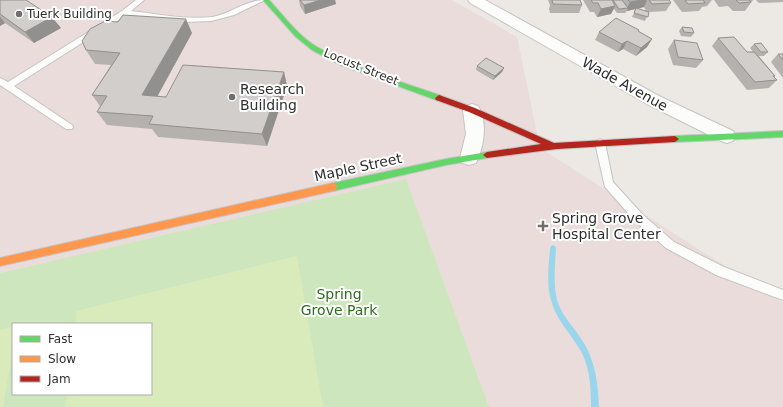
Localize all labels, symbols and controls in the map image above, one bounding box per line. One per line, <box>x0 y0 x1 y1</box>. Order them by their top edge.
place label: Tuerk Building <box>26 7 112 21</box>
marker: Tuerk Building <box>14 9 24 19</box>
street label: Locust Street <box>322 46 401 88</box>
street label: Wade Avenue <box>579 54 671 114</box>
place label: Research Building <box>240 81 304 113</box>
marker: Research Building <box>227 92 237 102</box>
street label: Maple Street <box>313 150 404 184</box>
place label: Spring Grove Hospital Center <box>552 210 661 242</box>
marker: Spring Grove Hospital Center <box>537 220 549 232</box>
park label: Spring Grove Park <box>301 286 378 318</box>
legend <box>12 323 152 395</box>
text: Fast <box>48 332 72 346</box>
text: Slow <box>48 352 76 366</box>
text: Jam <box>47 372 71 386</box>

